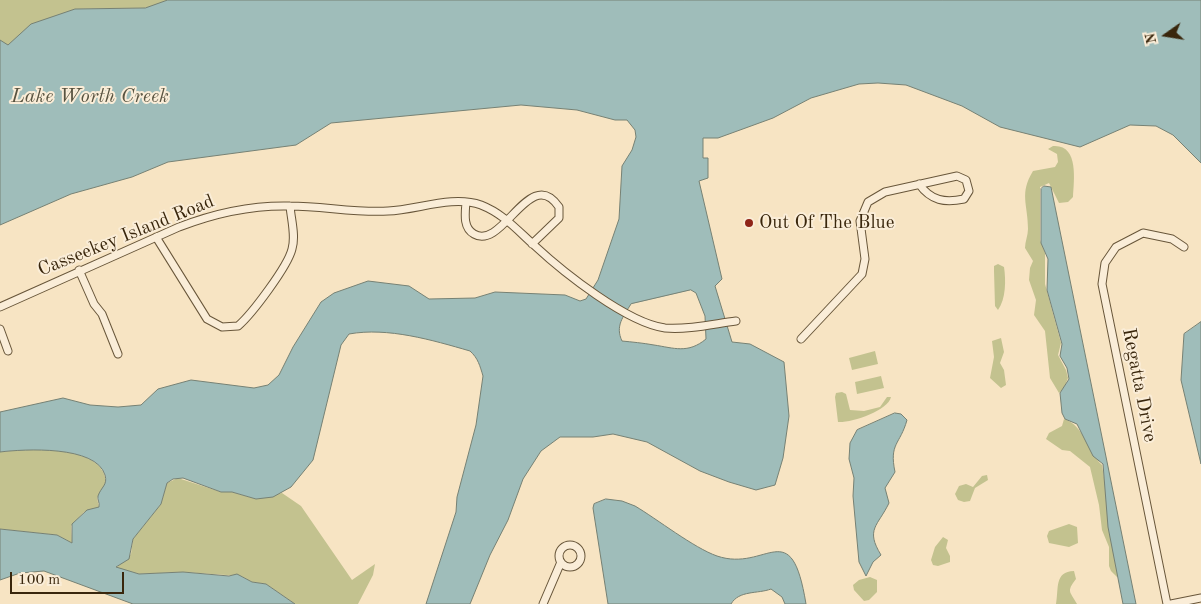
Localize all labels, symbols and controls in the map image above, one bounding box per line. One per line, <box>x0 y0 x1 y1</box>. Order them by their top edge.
north arrow <box>1141 10 1191 60</box>
text: N <box>1143 32 1159 45</box>
water label: Lake Worth Creek <box>11 85 169 109</box>
street label: Casseekey Island Road <box>34 190 218 282</box>
place label: Out Of The Blue <box>759 212 894 234</box>
marker: Out Of The Blue <box>743 217 755 229</box>
street label: Regatta Drive <box>1117 326 1161 444</box>
scale bar <box>12 562 126 594</box>
text: 100 m <box>18 573 60 588</box>

